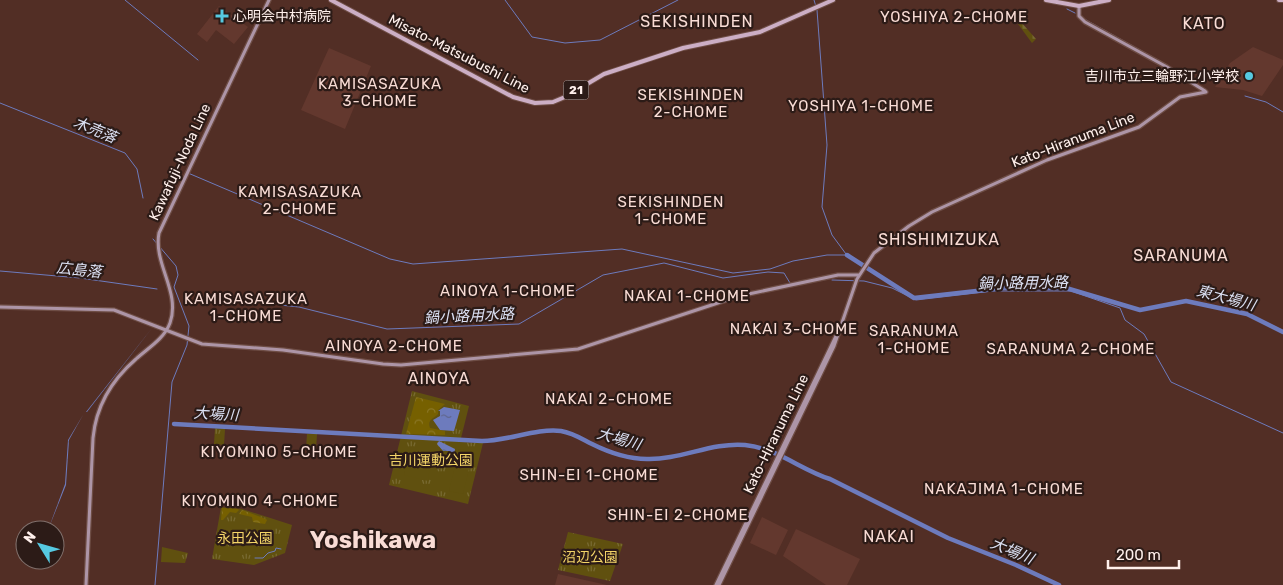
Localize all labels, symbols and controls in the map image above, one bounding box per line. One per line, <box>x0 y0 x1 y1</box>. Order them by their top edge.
place label: 心明会中村病院 <box>233 8 331 25</box>
district label: YOSHIYA 2-CHOME <box>880 8 1028 26</box>
marker: 心明会中村病院 <box>215 9 229 23</box>
street label: Misato-Matsubushi Line <box>386 11 533 97</box>
district label: SEKISHINDEN <box>640 12 754 31</box>
district label: KATO <box>1182 14 1226 33</box>
place label: 吉川市立三輪野江小学校 <box>1085 68 1239 85</box>
marker: 吉川市立三輪野江小学校 <box>1243 70 1255 82</box>
district label: KAMISASAZUKA 3-CHOME <box>318 75 442 110</box>
road number: 21 <box>564 80 588 100</box>
district label: SEKISHINDEN 2-CHOME <box>638 86 744 121</box>
district label: YOSHIYA 1-CHOME <box>788 97 934 115</box>
street label: Kawafuji-Noda Line <box>145 101 215 223</box>
street label: Kato-Hiranuma Line <box>1009 109 1137 171</box>
water label: 木売落 <box>71 113 121 148</box>
district label: KAMISASAZUKA 2-CHOME <box>238 183 362 218</box>
district label: SEKISHINDEN 1-CHOME <box>618 193 724 228</box>
district label: SHISHIMIZUKA <box>878 230 1000 249</box>
district label: SARANUMA <box>1133 246 1229 265</box>
water label: 広島落 <box>56 259 104 282</box>
water label: 鍋小路用水路 <box>978 273 1070 293</box>
district label: AINOYA 1-CHOME <box>440 282 576 300</box>
water label: 東大場川 <box>1195 282 1259 315</box>
district label: NAKAI 1-CHOME <box>624 287 750 305</box>
district label: KAMISASAZUKA 1-CHOME <box>184 290 308 325</box>
water label: 鍋小路用水路 <box>424 305 516 327</box>
district label: NAKAI 3-CHOME <box>730 320 858 338</box>
district label: SARANUMA 1-CHOME <box>869 322 959 357</box>
district label: AINOYA 2-CHOME <box>325 337 463 355</box>
district label: SARANUMA 2-CHOME <box>987 340 1155 358</box>
district label: AINOYA <box>408 369 470 388</box>
street label: Kato-Hiranuma Line <box>740 371 812 496</box>
district label: NAKAI 2-CHOME <box>545 390 673 408</box>
water label: 大場川 <box>193 404 241 424</box>
water label: 大場川 <box>595 424 645 454</box>
district label: KIYOMINO 5-CHOME <box>201 443 357 461</box>
park label: 吉川運動公園 <box>389 452 473 469</box>
district label: SHIN-EI 1-CHOME <box>520 466 659 484</box>
district label: NAKAJIMA 1-CHOME <box>924 480 1084 498</box>
district label: KIYOMINO 4-CHOME <box>181 492 339 510</box>
district label: SHIN-EI 2-CHOME <box>607 506 749 524</box>
north arrow <box>15 520 65 570</box>
district label: Yoshikawa <box>310 526 436 554</box>
district label: NAKAI <box>863 527 915 546</box>
text: N <box>20 528 40 547</box>
park label: 永田公園 <box>217 530 273 547</box>
water label: 大場川 <box>988 534 1038 569</box>
scale bar <box>1108 538 1179 570</box>
text: 200 m <box>1116 546 1161 564</box>
park label: 沼辺公園 <box>562 549 618 566</box>

